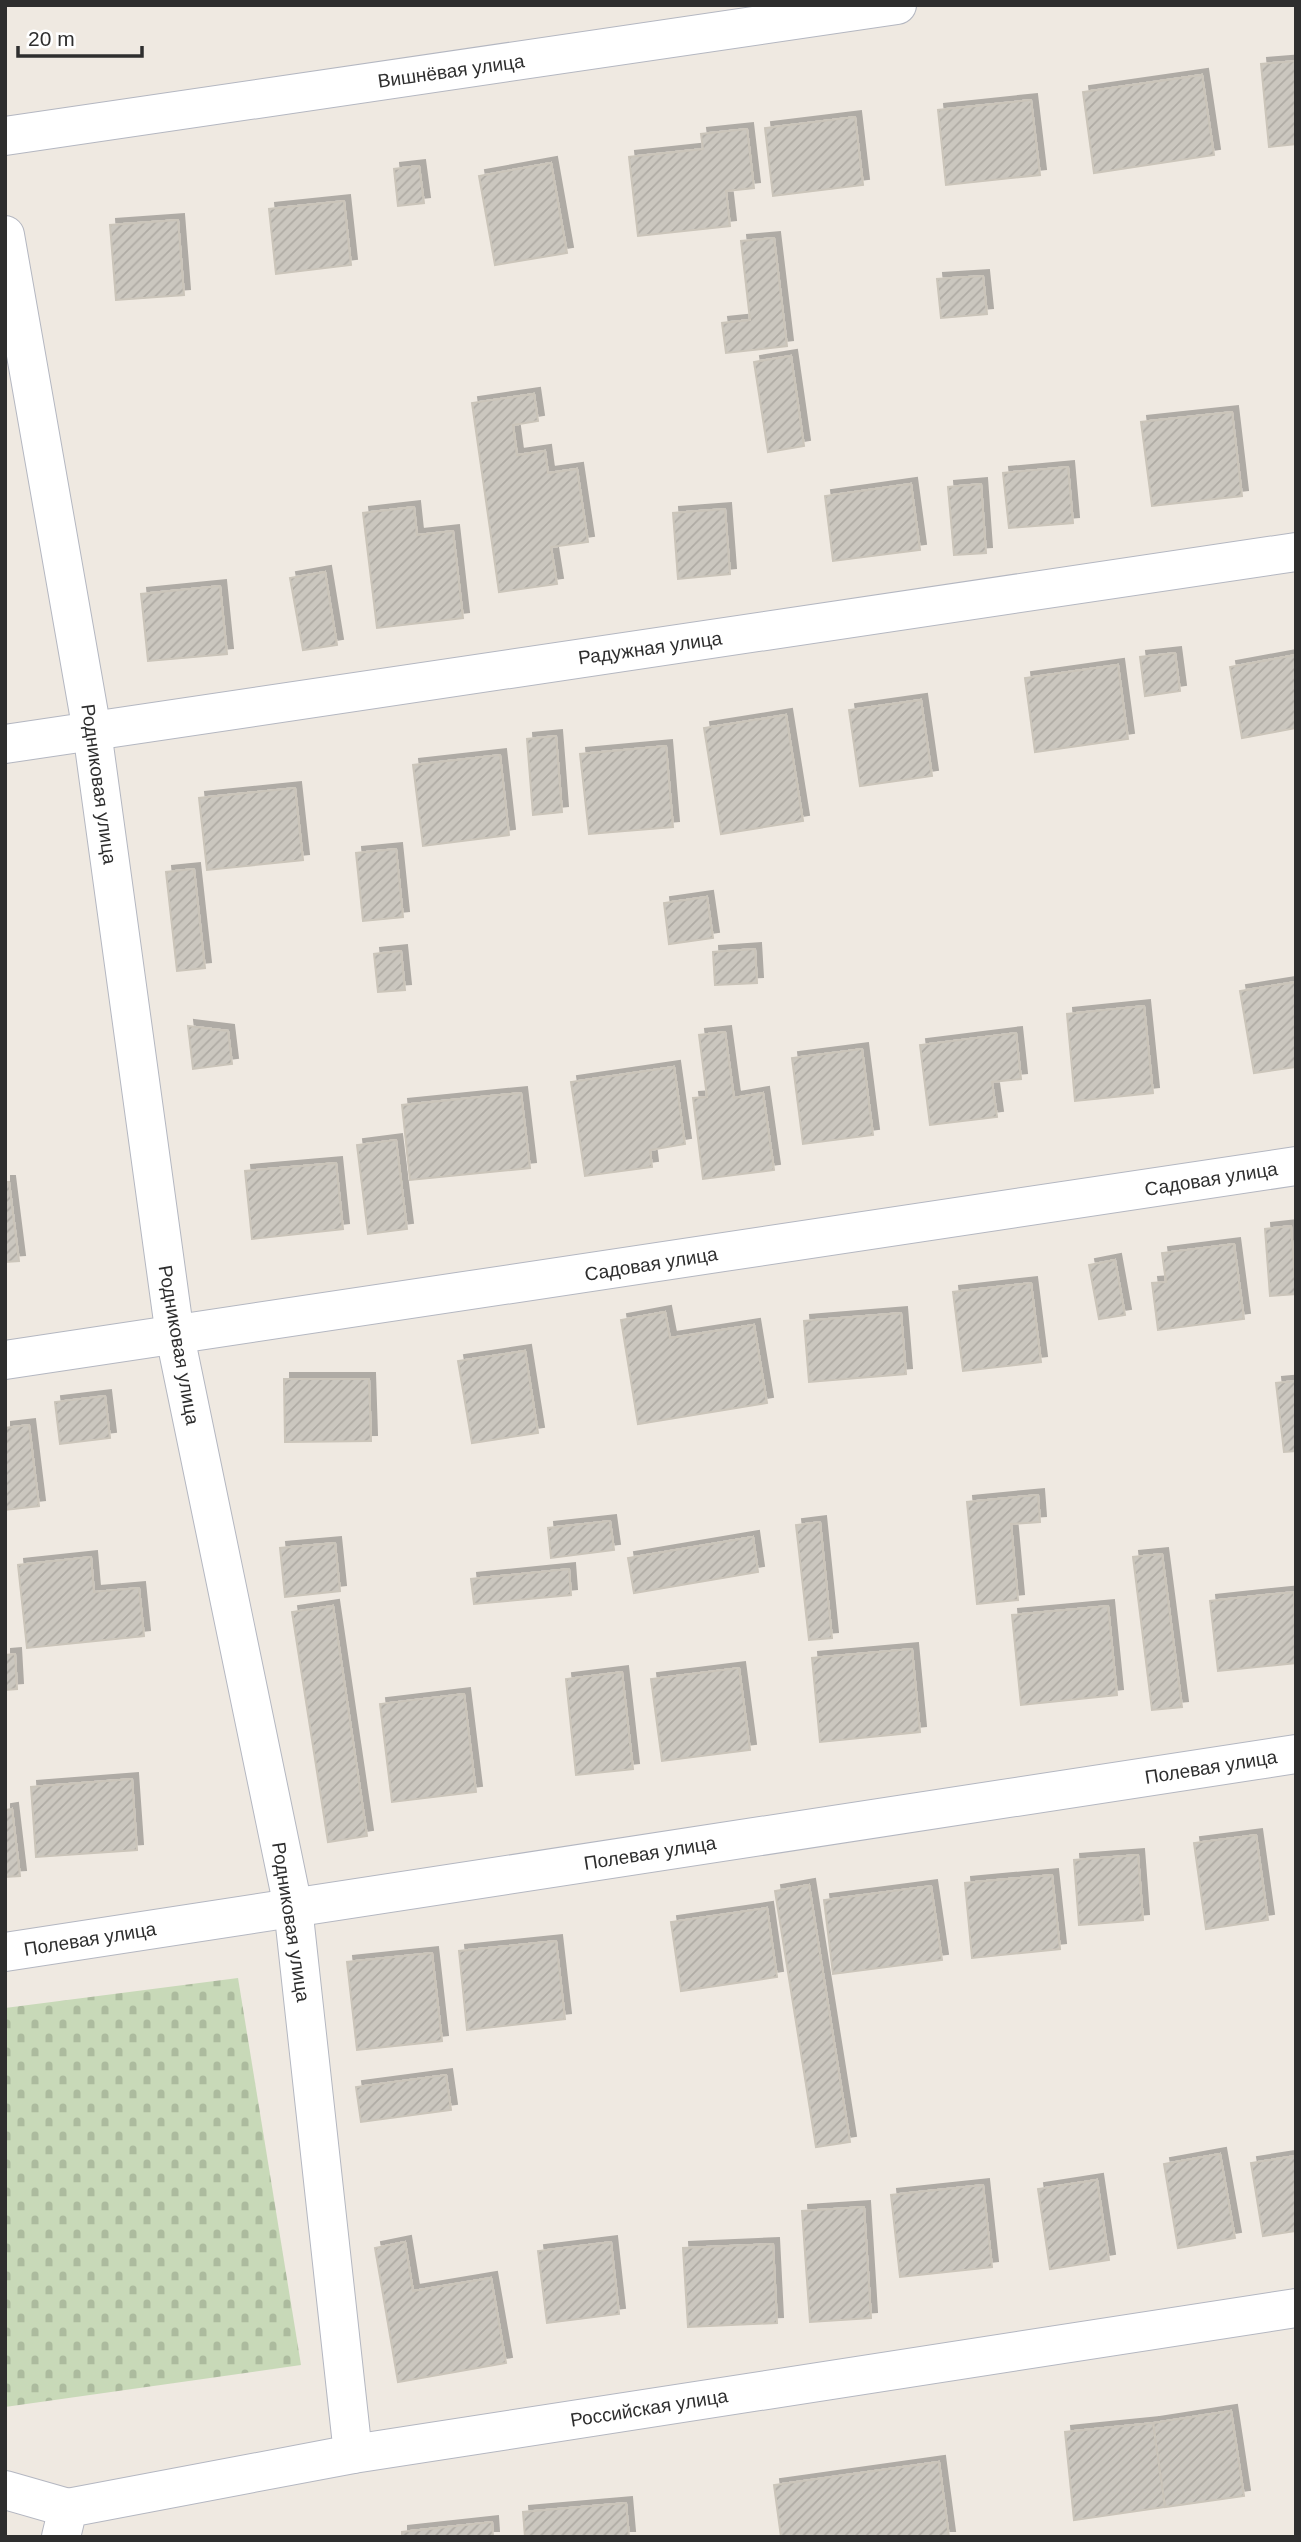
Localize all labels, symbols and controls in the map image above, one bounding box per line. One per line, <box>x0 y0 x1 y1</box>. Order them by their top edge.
scale bar <box>18 14 142 58</box>
text: 20 m <box>28 27 75 50</box>
street label: Вишнёвая улица <box>376 50 526 92</box>
street label: Радужная улица <box>577 627 724 668</box>
street label: Родниковая улица <box>77 703 121 866</box>
street label: Садовая улица <box>1143 1158 1279 1200</box>
street label: Садовая улица <box>583 1243 719 1285</box>
street label: Родниковая улица <box>155 1264 203 1427</box>
street label: Полевая улица <box>1143 1746 1279 1788</box>
street label: Полевая улица <box>582 1832 718 1874</box>
street label: Родниковая улица <box>268 1841 314 2004</box>
street label: Полевая улица <box>22 1918 158 1960</box>
street label: Российская улица <box>569 2385 730 2431</box>

